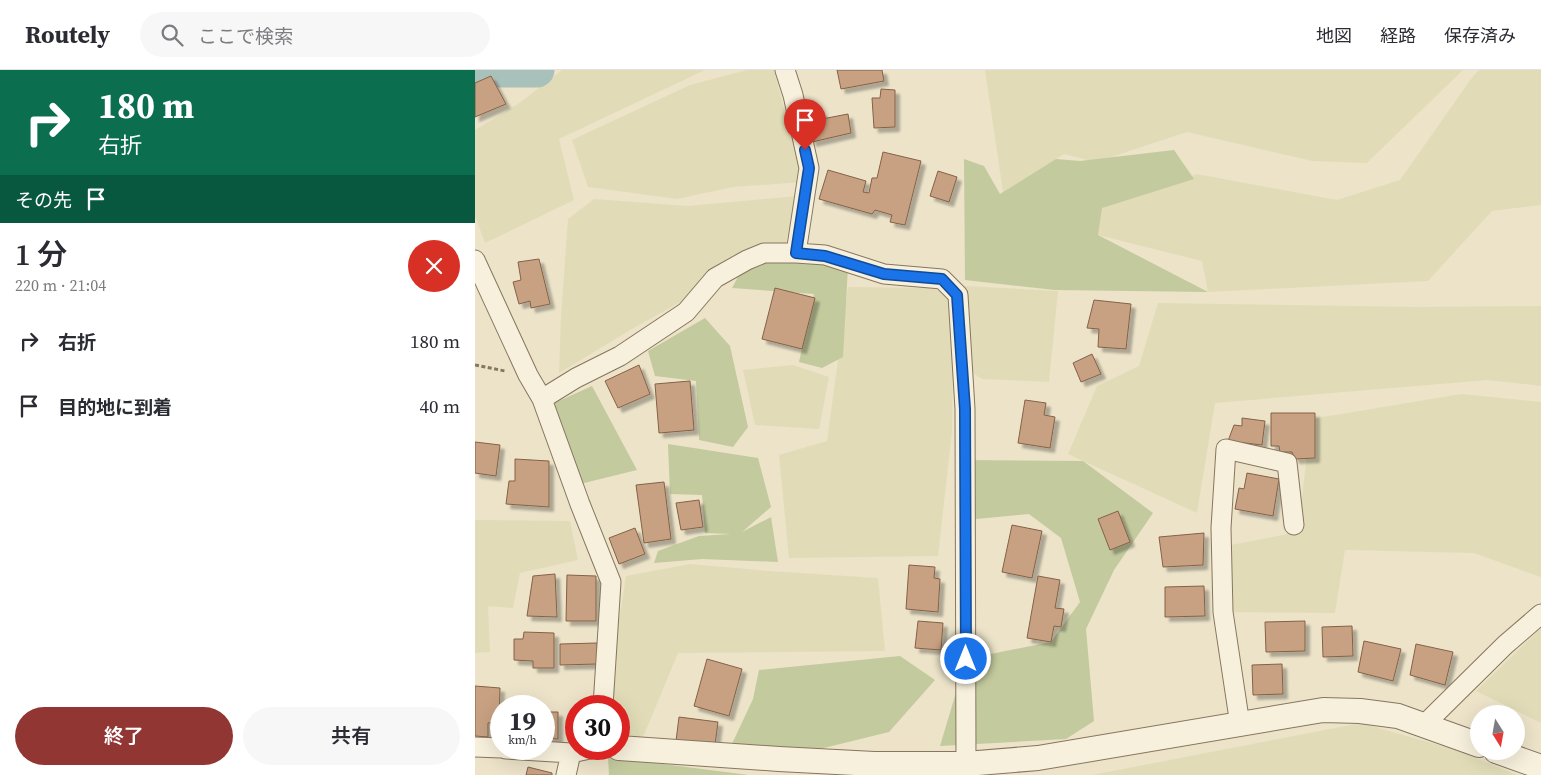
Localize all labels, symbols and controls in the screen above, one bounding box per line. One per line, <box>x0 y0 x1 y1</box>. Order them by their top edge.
search box <box>140 12 490 57</box>
text: Routely <box>25 18 110 51</box>
icon: search <box>158 21 186 49</box>
text: ここで検索 <box>198 23 293 49</box>
text: 地図 <box>1316 23 1352 48</box>
text: 経路 <box>1380 23 1416 48</box>
text: 保存済み <box>1444 23 1516 48</box>
text: 180 m <box>98 82 194 130</box>
icon: right <box>15 90 80 155</box>
pin <box>784 99 826 150</box>
icon: arrive <box>791 106 819 134</box>
text: 右折 <box>98 130 142 160</box>
icon: arrive <box>82 185 110 213</box>
text: その先 <box>15 187 72 213</box>
text: 1 分 <box>15 234 67 275</box>
button: close <box>408 240 460 292</box>
text: 220 m · 21:04 <box>15 274 106 296</box>
icon: right <box>15 327 43 355</box>
text: 180 m <box>410 328 460 354</box>
text: 右折 <box>58 329 96 355</box>
icon: arrive <box>15 392 43 420</box>
text: 40 m <box>419 393 460 419</box>
text: 目的地に到着 <box>58 394 172 420</box>
position arrow <box>939 632 991 684</box>
speed limit sign: 30 <box>565 695 630 760</box>
text: 19 <box>509 704 536 738</box>
north arrow <box>1470 705 1525 760</box>
map controls <box>1470 705 1525 760</box>
button: 終了 <box>15 707 233 765</box>
button: 共有 <box>243 707 460 765</box>
text: km/h <box>508 732 537 748</box>

